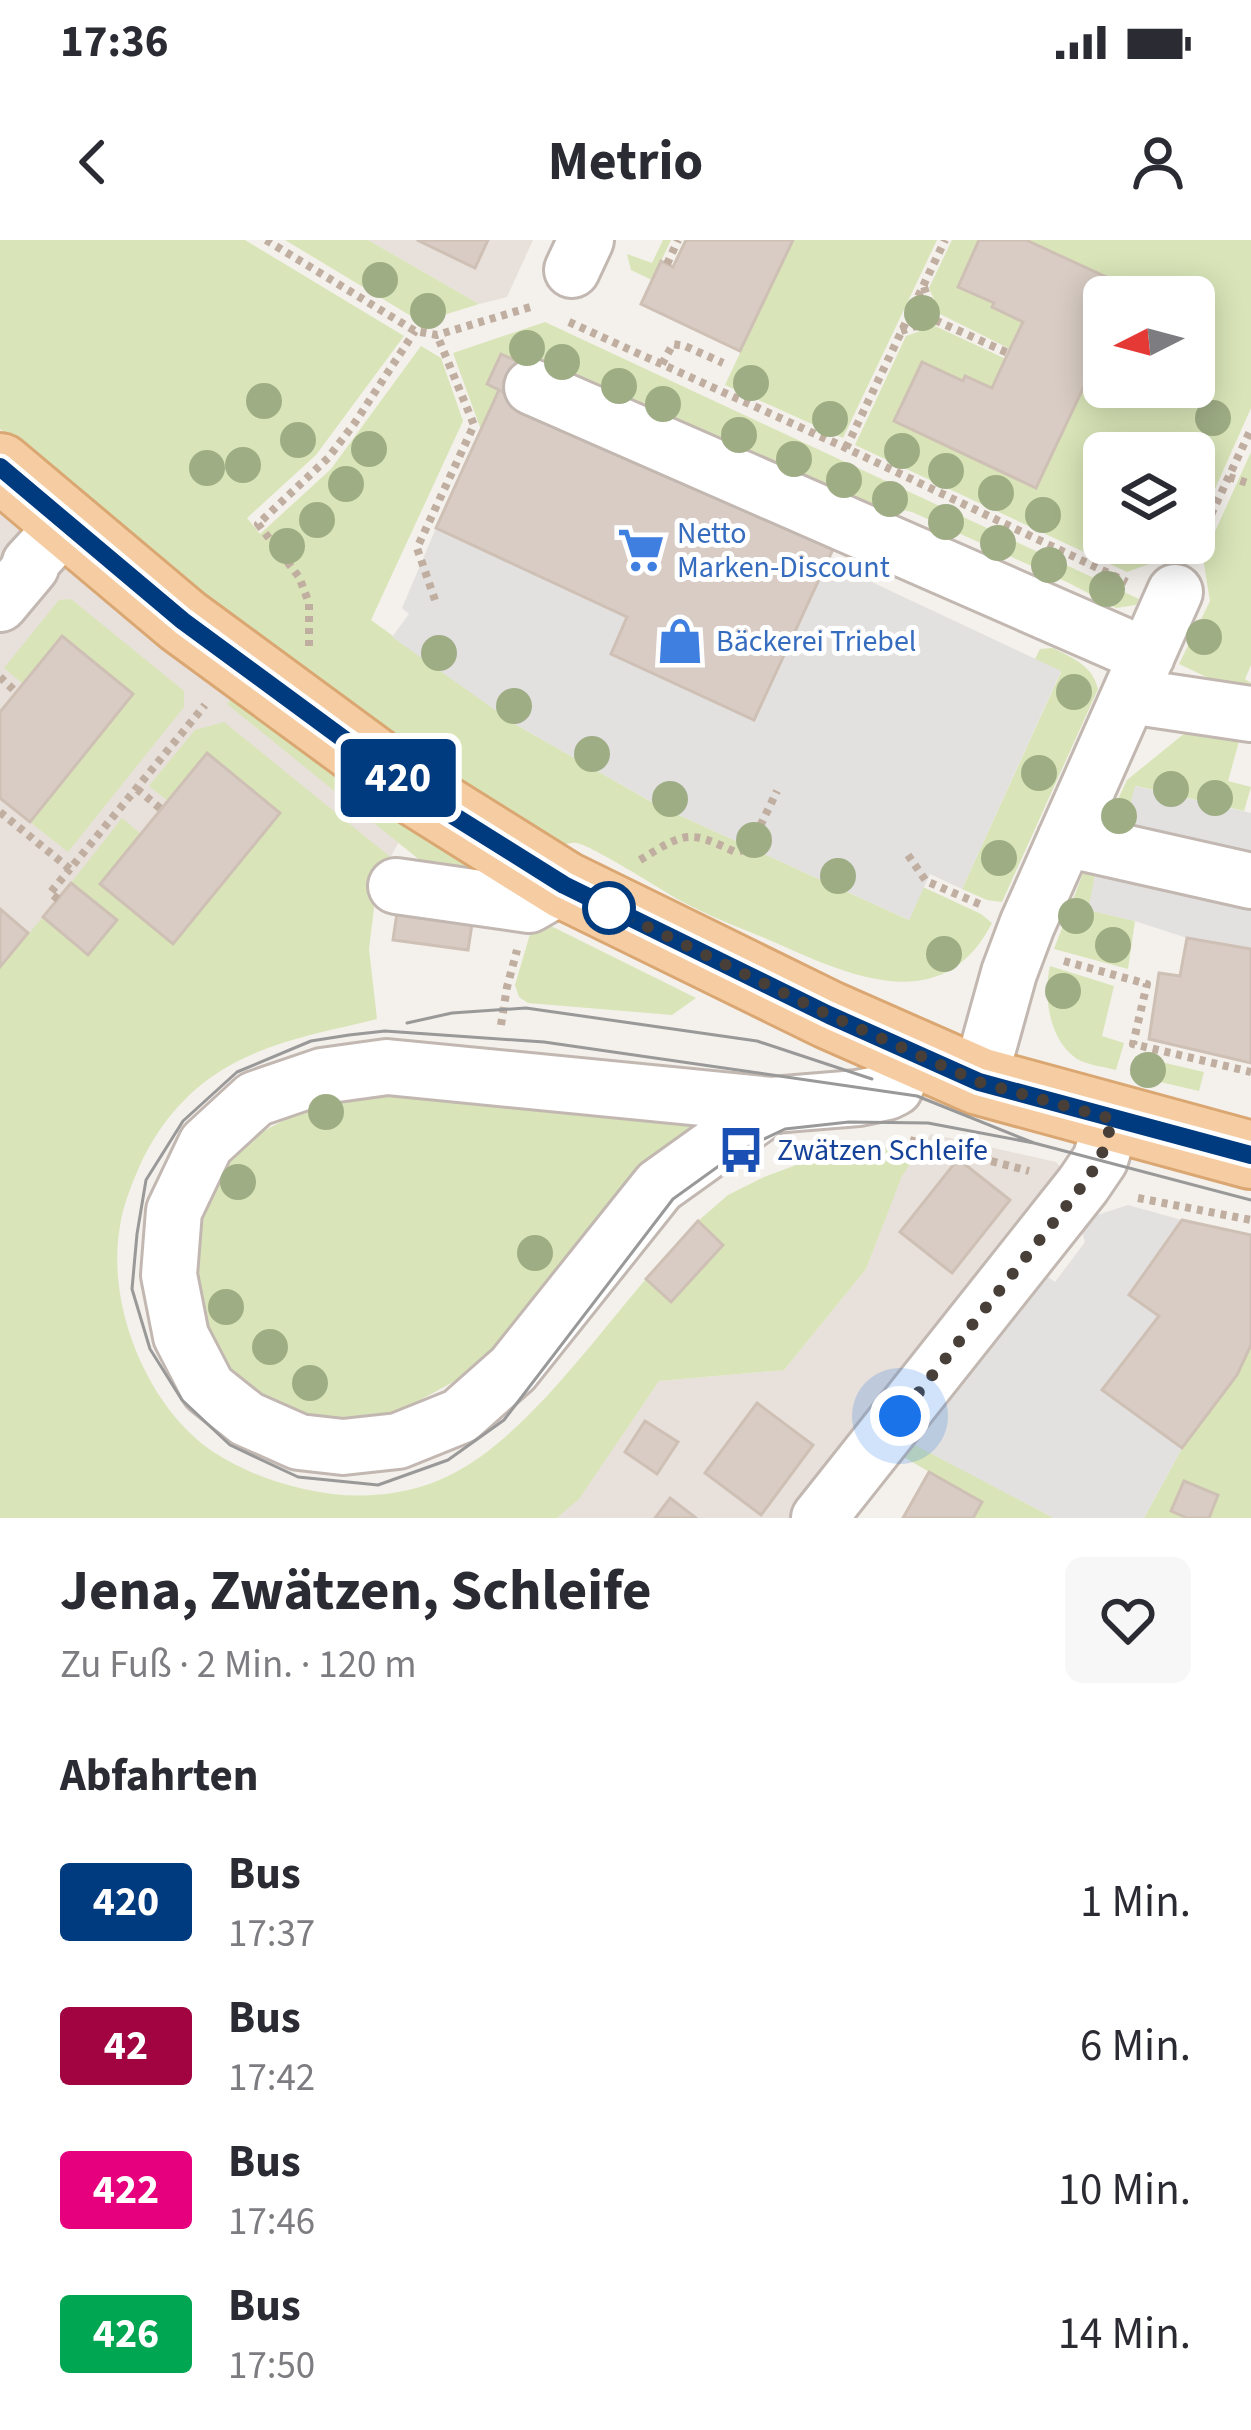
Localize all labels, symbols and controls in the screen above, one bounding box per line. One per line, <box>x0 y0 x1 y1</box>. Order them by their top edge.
text: 17:36 <box>60 10 169 74</box>
text: Metrio <box>548 124 703 201</box>
icon: back <box>60 129 126 195</box>
icon: person <box>1125 129 1191 195</box>
north arrow <box>1083 276 1215 408</box>
map controls <box>1083 276 1215 564</box>
button: layers <box>1083 432 1215 564</box>
place label: Netto Marken-Discount <box>677 512 890 589</box>
supermarket icon: Netto Marken-Discount <box>616 525 666 575</box>
shop icon: Bäckerei Triebel <box>655 616 705 666</box>
place label: Bäckerei Triebel <box>716 620 916 663</box>
line badge: 420 <box>329 739 467 817</box>
text: 420 <box>365 748 431 808</box>
unlabelled marker <box>584 883 634 933</box>
bus stop icon: Zwätzen Schleife <box>716 1125 766 1175</box>
place label: Zwätzen Schleife <box>777 1129 988 1172</box>
your location <box>870 1386 930 1446</box>
text: Jena, Zwätzen, Schleife <box>60 1551 652 1632</box>
button: heart <box>1065 1557 1191 1683</box>
text: Zu Fuß · 2 Min. · 120 m <box>60 1637 417 1693</box>
text: Abfahrten <box>60 1744 259 1808</box>
text: Bus <box>228 1842 301 1906</box>
text: 1 Min. <box>1080 1870 1191 1934</box>
text: 420 <box>93 1872 159 1932</box>
text: 17:37 <box>228 1906 315 1962</box>
text: Bus <box>228 1986 301 2050</box>
text: 6 Min. <box>1080 2014 1191 2078</box>
text: 42 <box>104 2016 148 2076</box>
text: 17:42 <box>228 2050 315 2106</box>
text: Bus <box>228 2130 301 2194</box>
text: 10 Min. <box>1058 2158 1191 2222</box>
text: 422 <box>93 2160 159 2220</box>
text: 17:46 <box>228 2194 315 2250</box>
text: Bus <box>228 2274 301 2338</box>
text: 14 Min. <box>1058 2302 1191 2366</box>
text: 426 <box>93 2304 159 2364</box>
text: 17:50 <box>228 2338 315 2394</box>

